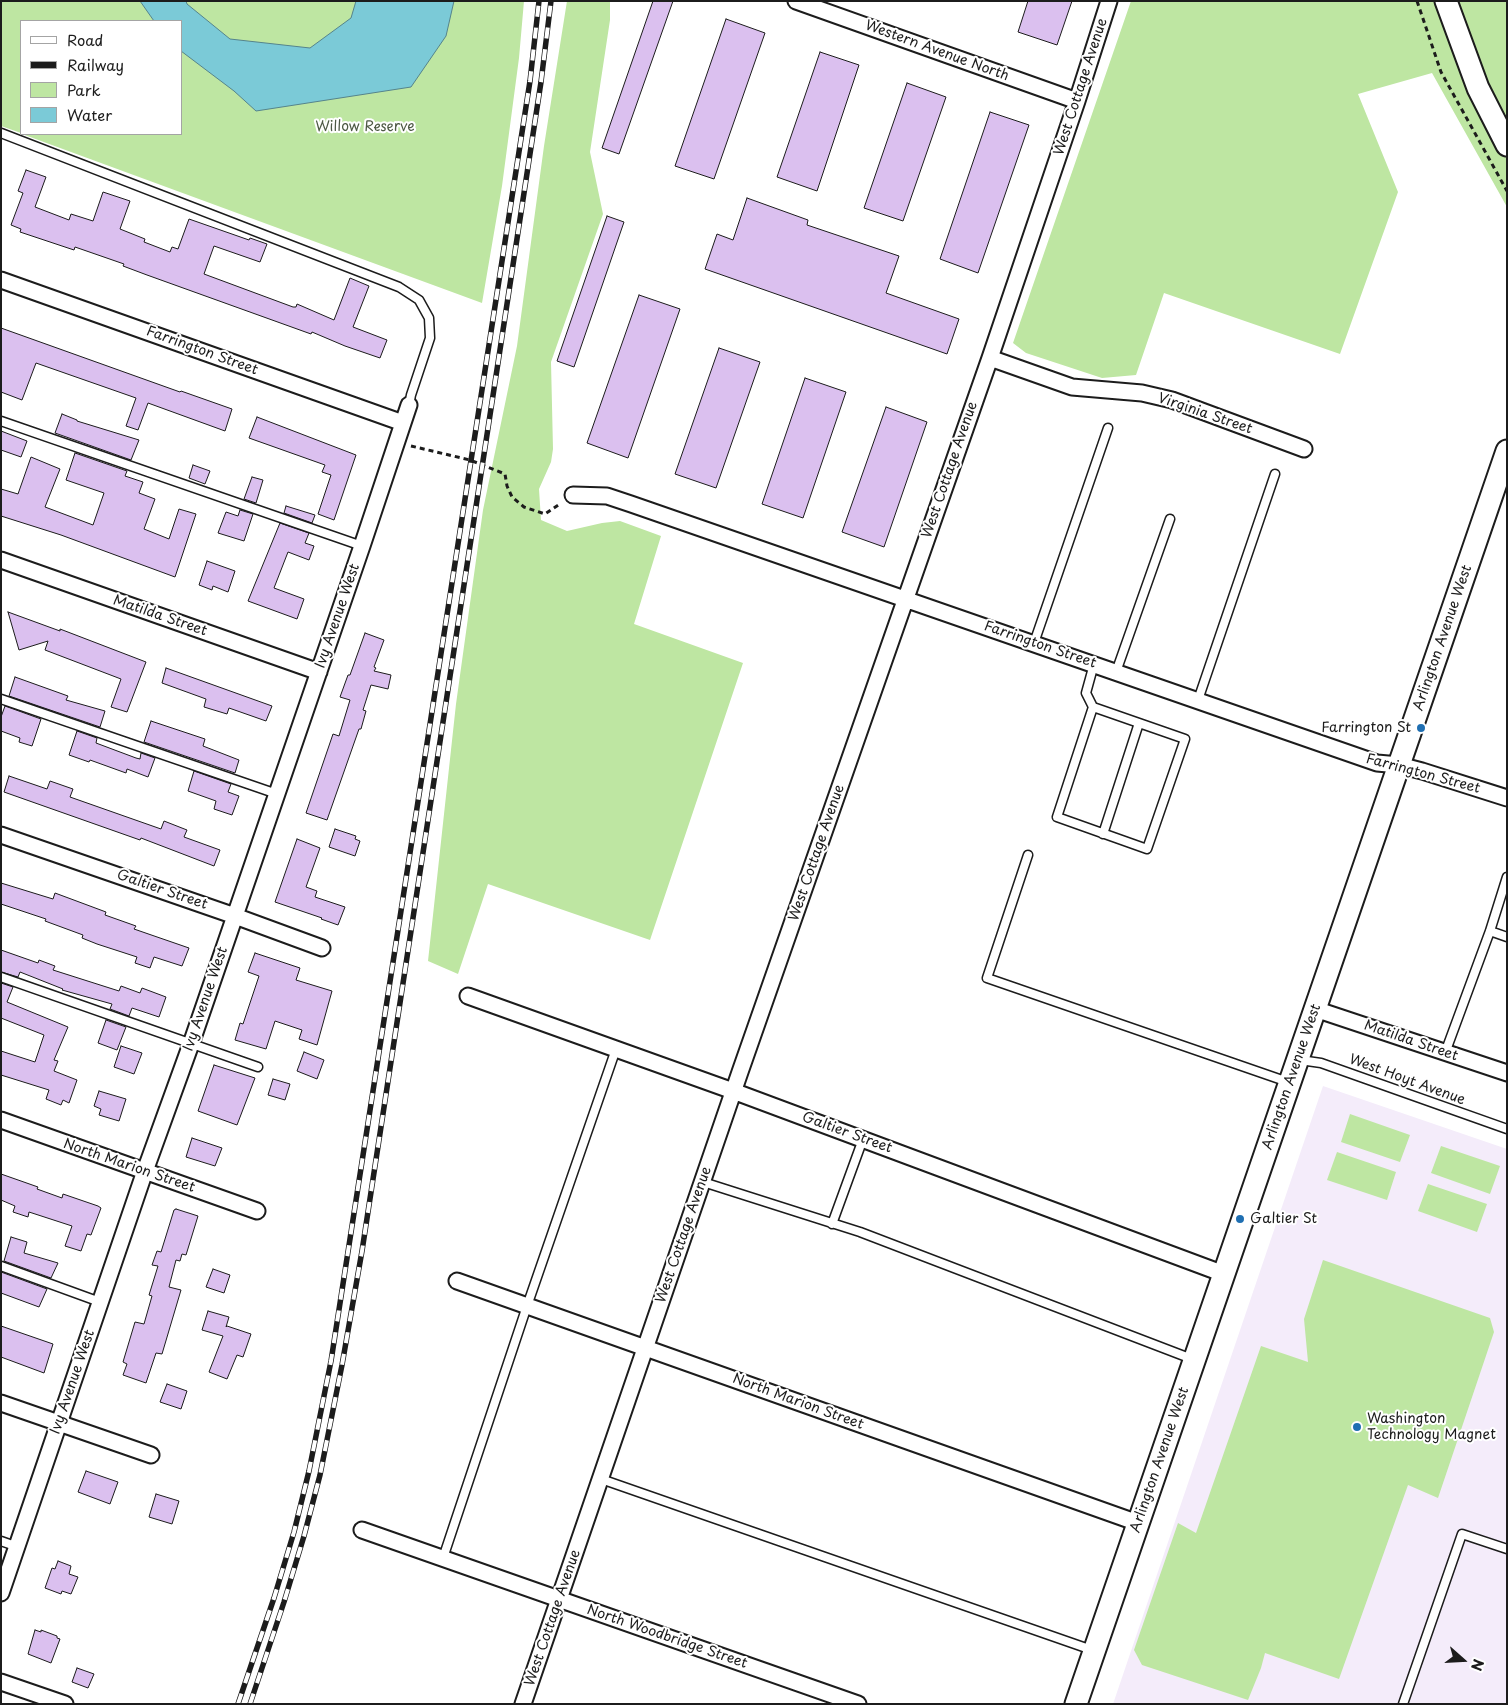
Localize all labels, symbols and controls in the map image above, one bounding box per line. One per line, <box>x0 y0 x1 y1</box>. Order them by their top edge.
street label: West Cottage Avenue <box>1051 16 1111 158</box>
street label: Western Avenue North <box>863 17 1011 85</box>
legend <box>20 20 182 135</box>
text: Road <box>67 28 103 51</box>
text: Railway <box>67 53 124 76</box>
text: Park <box>67 78 101 101</box>
text: Water <box>67 103 112 126</box>
park label: Willow Reserve <box>315 119 415 135</box>
street label: Farrington Street <box>144 323 260 379</box>
street label: Virginia Street <box>1156 390 1254 438</box>
street label: West Cottage Avenue <box>919 400 981 540</box>
street label: Ivy Avenue West <box>312 562 364 670</box>
street label: Arlington Avenue West <box>1410 563 1476 713</box>
street label: Matilda Street <box>111 592 209 640</box>
street label: Farrington Street <box>982 618 1098 672</box>
place label: Farrington St <box>1321 720 1411 736</box>
marker: Farrington St <box>1415 722 1427 734</box>
street label: Farrington Street <box>1364 751 1482 797</box>
street label: West Cottage Avenue <box>786 783 848 923</box>
street label: Galtier Street <box>114 867 210 913</box>
street label: Ivy Avenue West <box>180 945 232 1053</box>
street label: Arlington Avenue West <box>1259 1002 1325 1152</box>
street label: Matilda Street <box>1362 1017 1460 1065</box>
street label: West Hoyt Avenue <box>1347 1051 1467 1109</box>
street label: Galtier Street <box>800 1109 894 1157</box>
street label: North Marion Street <box>61 1136 197 1196</box>
street label: West Cottage Avenue <box>653 1165 715 1305</box>
place label: Galtier St <box>1250 1211 1317 1227</box>
marker: Galtier St <box>1234 1213 1246 1225</box>
street label: Ivy Avenue West <box>47 1328 99 1436</box>
street label: North Marion Street <box>730 1370 866 1434</box>
street label: Arlington Avenue West <box>1127 1385 1193 1535</box>
place label: Washington Technology Magnet <box>1367 1411 1496 1444</box>
marker: Washington Technology Magnet <box>1351 1421 1363 1433</box>
street label: West Cottage Avenue <box>522 1548 584 1688</box>
street label: North Woodbridge Street <box>585 1602 749 1672</box>
north arrow <box>1438 1635 1488 1685</box>
text: N <box>1466 1656 1489 1674</box>

